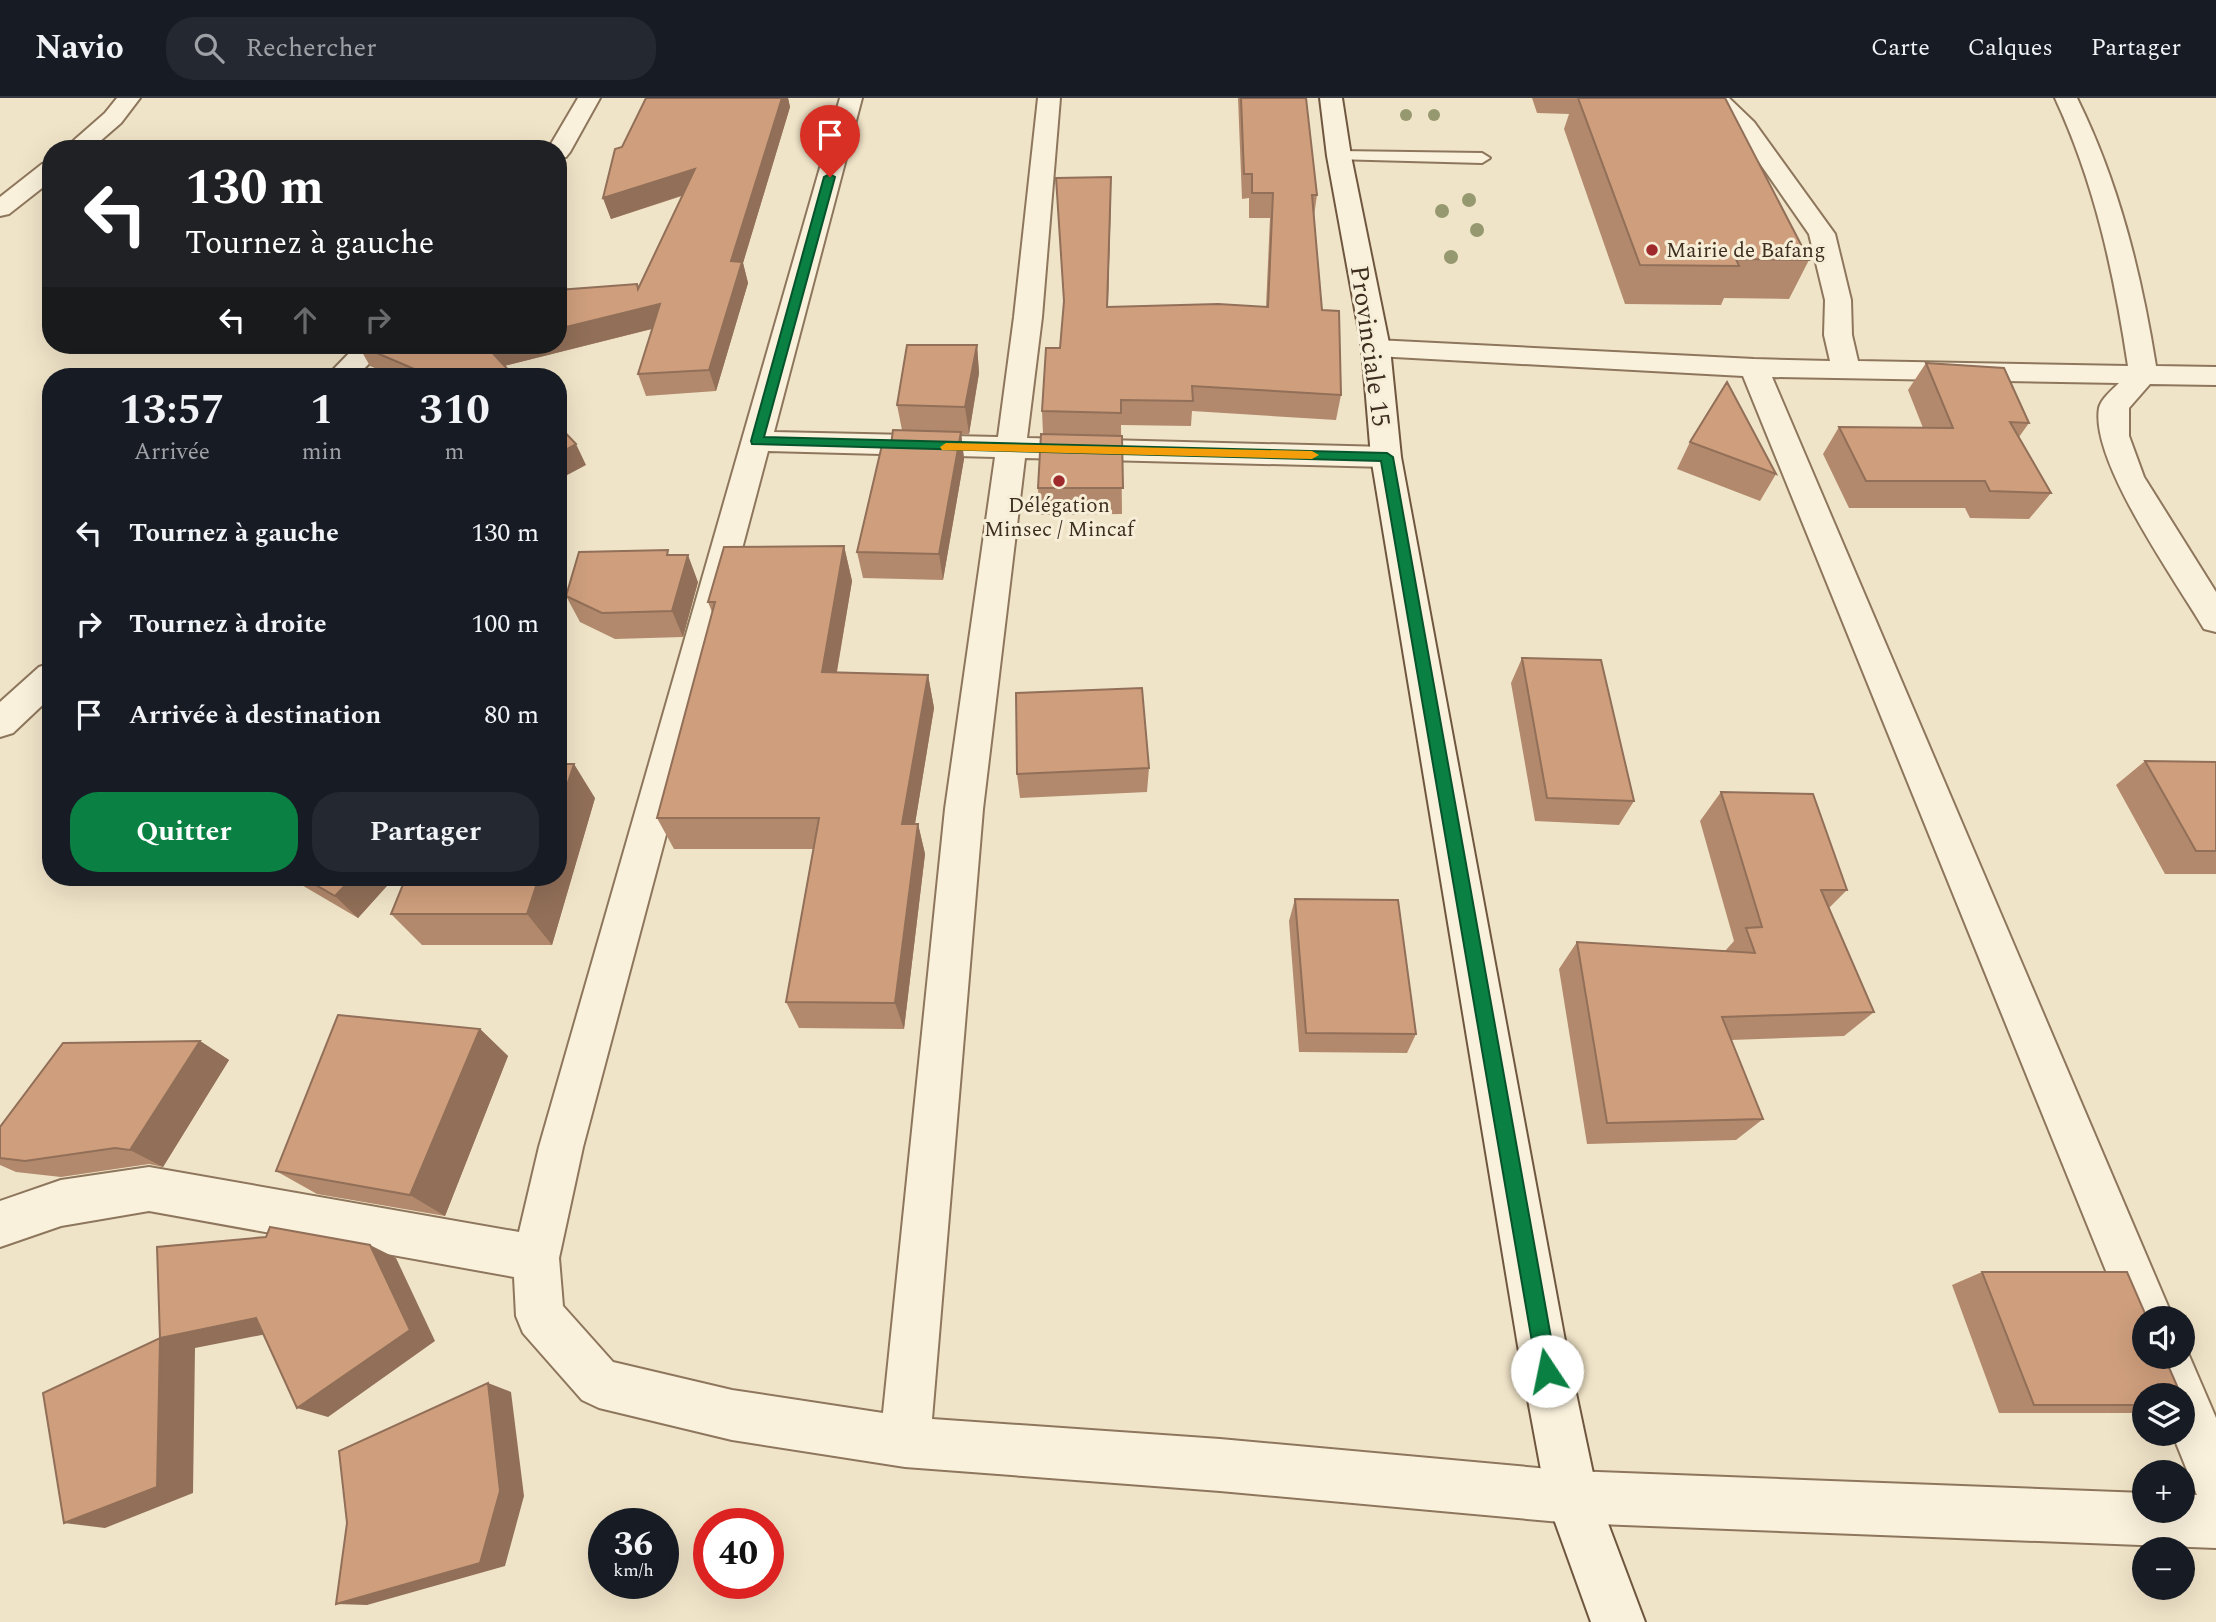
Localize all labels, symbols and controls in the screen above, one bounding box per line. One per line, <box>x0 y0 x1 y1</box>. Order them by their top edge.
search box <box>166 17 656 80</box>
text: Navio <box>35 23 124 73</box>
text: Rechercher <box>246 28 377 68</box>
icon: search <box>190 29 228 67</box>
text: Carte <box>1871 30 1930 66</box>
text: Calques <box>1968 30 2053 66</box>
text: Partager <box>2091 30 2181 66</box>
pin <box>800 105 860 177</box>
icon: arrive <box>811 116 849 154</box>
text: 130 m <box>185 151 324 226</box>
icon: left <box>70 168 161 259</box>
text: Tournez à gauche <box>185 219 434 268</box>
place label: Mairie de Bafang <box>1666 235 1825 267</box>
marker: Mairie de Bafang <box>1644 242 1660 258</box>
street label: Provinciale 15 <box>1339 263 1401 429</box>
icon: left <box>213 301 251 339</box>
icon: ahead <box>286 301 324 339</box>
icon: right <box>359 301 397 339</box>
text: 13:57 <box>119 379 225 442</box>
text: 1 <box>310 379 334 442</box>
text: 310 <box>419 379 490 442</box>
text: Arrivée <box>134 435 210 470</box>
text: min <box>302 435 342 470</box>
text: m <box>445 435 464 470</box>
marker: Délégation Minsec / Mincaf <box>1051 473 1067 489</box>
place label: Délégation Minsec / Mincaf <box>984 490 1136 546</box>
text: Tournez à gauche <box>129 513 339 553</box>
text: 130 m <box>471 513 539 553</box>
icon: left <box>70 514 108 552</box>
text: Tournez à droite <box>129 604 327 644</box>
text: 100 m <box>471 604 539 644</box>
icon: right <box>70 605 108 643</box>
text: Arrivée à destination <box>129 695 381 735</box>
text: 80 m <box>484 695 539 735</box>
icon: arrive <box>70 696 108 734</box>
button: Quitter <box>70 792 298 872</box>
button: Partager <box>312 792 539 872</box>
map controls <box>2132 1306 2195 1600</box>
button: sound <box>2132 1306 2195 1369</box>
position arrow <box>1510 1334 1584 1408</box>
button: layers <box>2132 1383 2195 1446</box>
button: + <box>2132 1460 2195 1523</box>
speed limit sign: 40 <box>693 1508 784 1599</box>
text: 36 <box>614 1518 653 1571</box>
button: − <box>2132 1537 2195 1600</box>
text: km/h <box>613 1557 654 1584</box>

